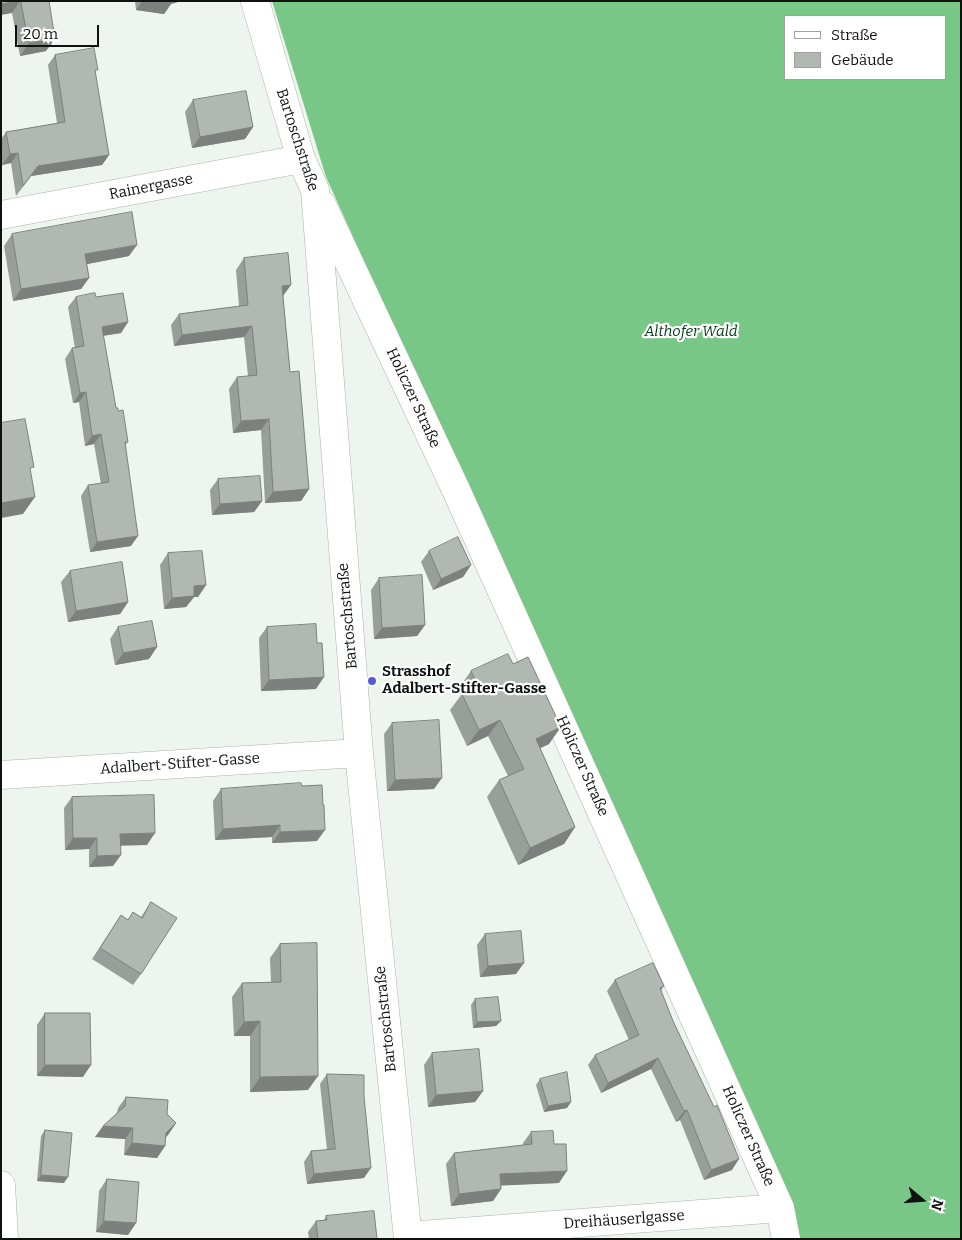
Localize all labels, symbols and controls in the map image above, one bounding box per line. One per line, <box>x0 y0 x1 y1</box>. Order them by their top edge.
scale bar <box>18 15 101 47</box>
legend <box>784 15 947 80</box>
text: 20 m <box>23 25 58 43</box>
text: Straße <box>831 26 877 44</box>
text: Gebäude <box>831 51 894 69</box>
street label: Bartoschstraße <box>272 86 322 194</box>
street label: Rainergasse <box>107 170 195 204</box>
park label: Althofer Wald <box>644 323 738 341</box>
street label: Holiczer Straße <box>382 345 444 451</box>
street label: Bartoschstraße <box>334 562 362 670</box>
place label: Strasshof Adalbert-Stifter-Gasse <box>382 663 546 698</box>
marker: Strasshof Adalbert-Stifter-Gasse <box>366 675 378 687</box>
street label: Holiczer Straße <box>552 713 612 819</box>
street label: Adalbert-Stifter-Gasse <box>100 749 260 779</box>
street label: Bartoschstraße <box>371 965 401 1073</box>
street label: Holiczer Straße <box>718 1083 778 1189</box>
north arrow <box>897 1175 947 1225</box>
text: N <box>927 1197 946 1213</box>
street label: Dreihäuserlgasse <box>563 1207 685 1233</box>

